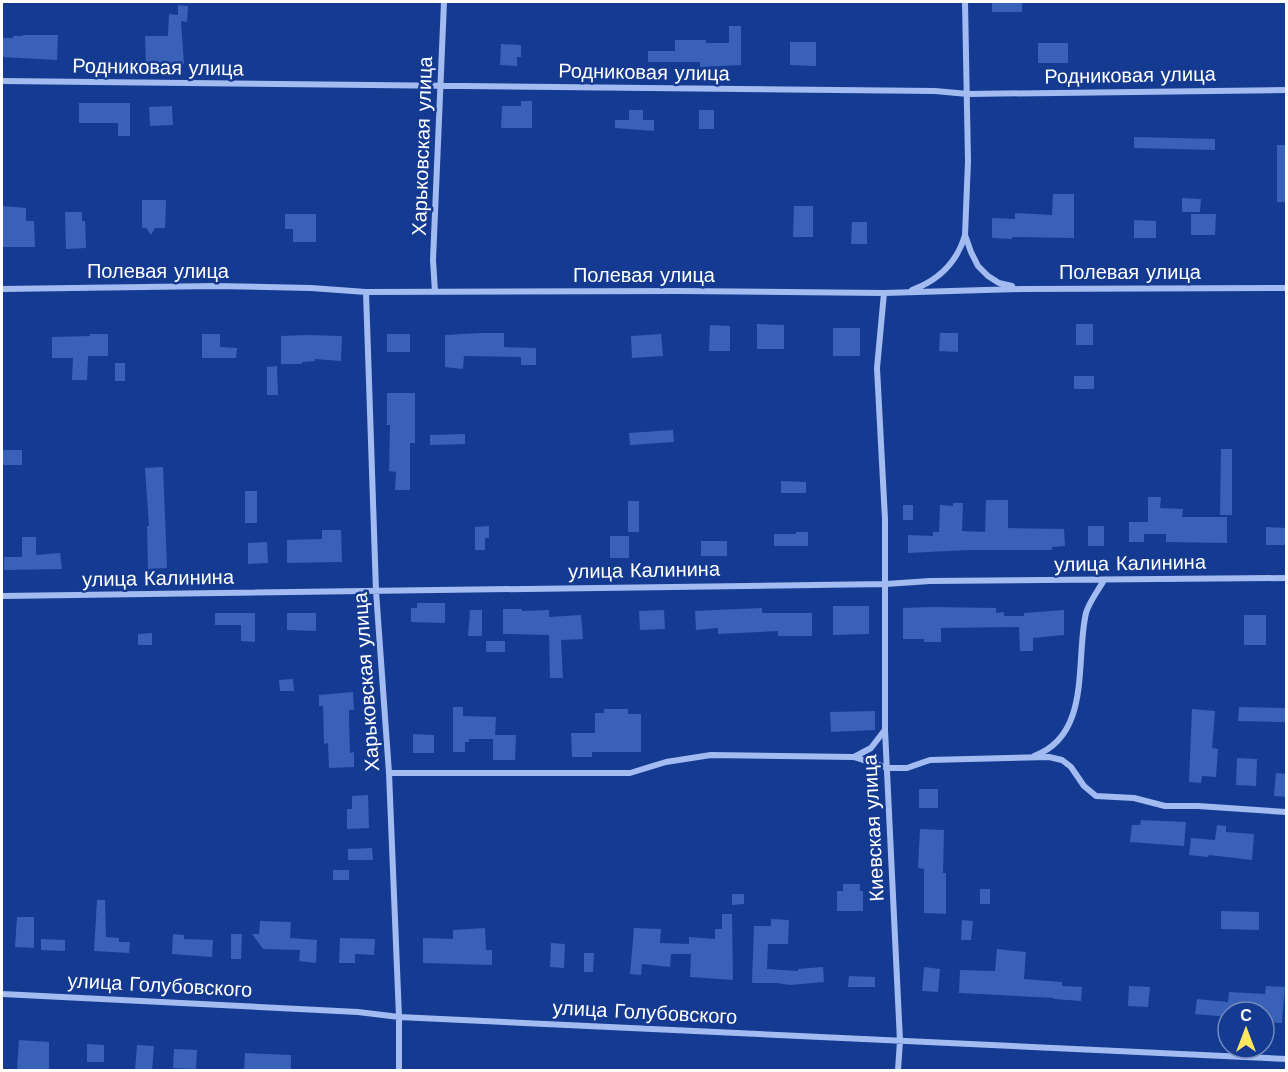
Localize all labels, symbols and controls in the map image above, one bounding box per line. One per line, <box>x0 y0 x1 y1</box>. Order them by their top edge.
street label: Родниковая улица <box>72 54 245 81</box>
street label: Харьковская улица <box>407 55 437 236</box>
street label: Родниковая улица <box>558 59 731 86</box>
street label: Родниковая улица <box>1044 61 1217 88</box>
street label: Полевая улица <box>87 259 230 283</box>
street label: Полевая улица <box>1059 260 1202 284</box>
street label: Полевая улица <box>573 263 716 287</box>
street label: улица Калинина <box>1054 550 1207 576</box>
street label: улица Калинина <box>568 557 721 583</box>
street label: улица Калинина <box>82 565 235 591</box>
street label: Харьковская улица <box>348 591 384 772</box>
street label: Киевская улица <box>857 753 889 902</box>
street label: улица Голубовского <box>67 968 253 1002</box>
street label: улица Голубовского <box>552 995 738 1029</box>
north arrow <box>1216 1000 1276 1060</box>
text: С <box>1240 1006 1252 1025</box>

